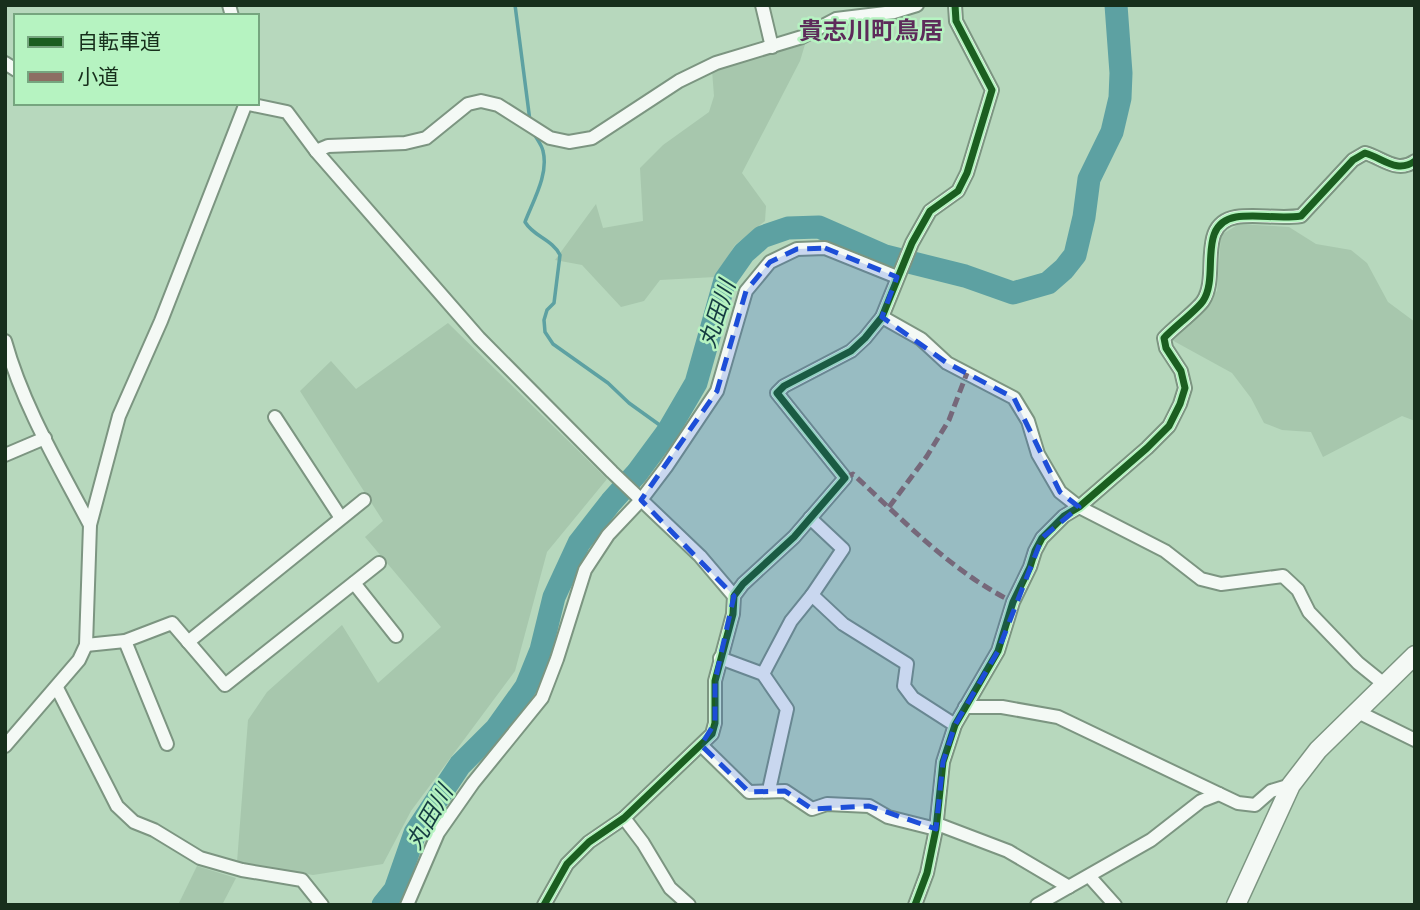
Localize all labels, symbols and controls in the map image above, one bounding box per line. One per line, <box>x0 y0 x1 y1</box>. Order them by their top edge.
legend <box>14 14 259 105</box>
district label: 貴志川町鳥居 <box>799 17 943 46</box>
text: 自転車道 <box>77 30 161 55</box>
text: 小道 <box>77 65 119 90</box>
water label: 丸田川 <box>694 274 743 351</box>
water label: 丸田川 <box>400 778 461 854</box>

